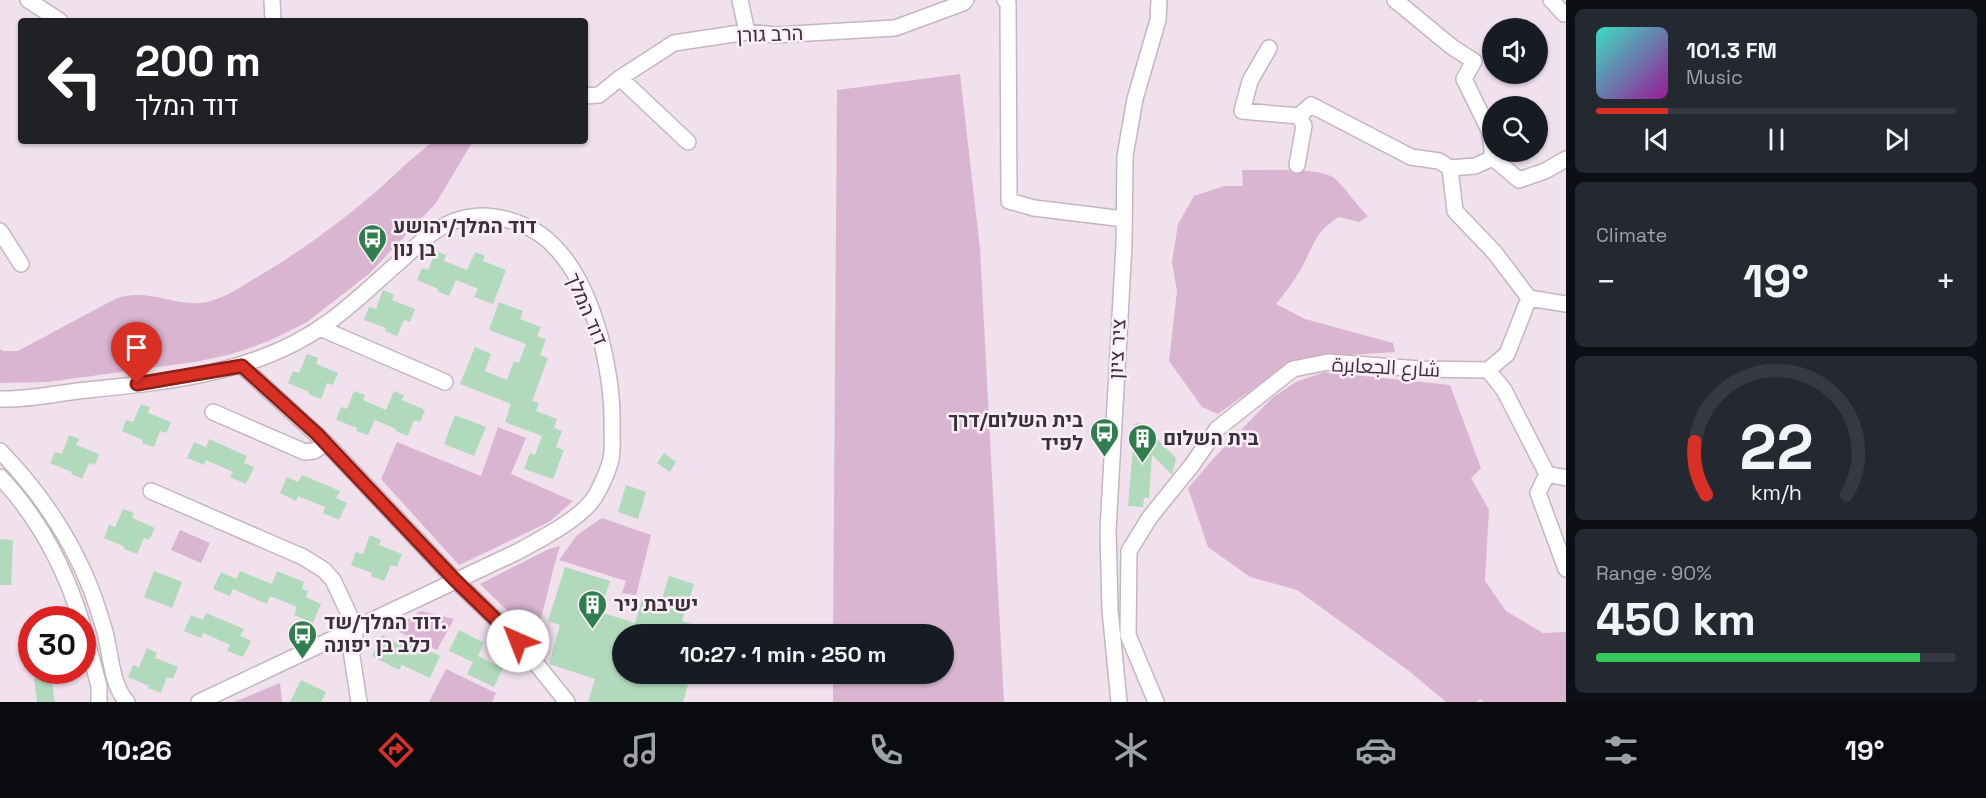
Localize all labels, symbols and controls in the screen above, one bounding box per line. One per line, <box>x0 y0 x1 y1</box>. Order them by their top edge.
map controls <box>1482 18 1548 162</box>
button: sound <box>1482 18 1548 84</box>
street label: הרב גורן <box>736 20 804 48</box>
text: 200 m <box>135 35 261 88</box>
text: 101.3 FM <box>1686 36 1777 64</box>
icon: left <box>36 42 114 120</box>
text: Music <box>1686 64 1743 90</box>
text: דוד המלך <box>135 88 238 123</box>
button: search <box>1482 96 1548 162</box>
icon: previous <box>1640 123 1673 156</box>
icon: pause <box>1760 123 1793 156</box>
icon: next <box>1880 123 1913 156</box>
place label: דוד המלך/יהושע בן נון <box>393 213 537 262</box>
bus stop icon: דוד המלך/יהושע בן נון <box>356 222 388 264</box>
text: Climate <box>1596 222 1667 248</box>
text: 19° <box>1743 253 1809 310</box>
text: − <box>1596 261 1616 303</box>
text: + <box>1936 261 1956 303</box>
street label: דוד המלך <box>560 269 614 349</box>
street label: ציר ציון <box>1102 318 1132 380</box>
pin <box>111 322 162 384</box>
icon: arrive <box>120 331 153 364</box>
street label: شارع الجعابرة <box>1331 351 1441 384</box>
place label: בית השלום/דרך לפיד <box>948 407 1083 456</box>
text: 22 <box>1739 408 1813 487</box>
bus stop icon: בית השלום/דרך לפיד <box>1088 416 1120 458</box>
building icon: בית השלום <box>1126 422 1158 464</box>
place label: בית השלום <box>1163 425 1259 451</box>
text: km/h <box>1750 479 1802 506</box>
text: Range · 90% <box>1596 560 1712 586</box>
building icon: ישיבת ניר <box>577 588 609 630</box>
place label: ישיבת ניר <box>614 591 698 617</box>
text: 450 km <box>1596 591 1756 648</box>
speed limit sign: 30 <box>18 606 96 684</box>
place label: דוד המלך/שד. כלב בן יפונה <box>324 609 447 658</box>
position arrow <box>486 609 550 673</box>
bus stop icon: דוד המלך/שד. כלב בן יפונה <box>287 618 319 660</box>
text: 10:27 · 1 min · 250 m <box>680 640 886 668</box>
icon: directions <box>375 729 417 771</box>
icon: music <box>620 729 662 771</box>
icon: phone <box>865 729 907 771</box>
icon: climate <box>1110 729 1152 771</box>
icon: car <box>1355 729 1397 771</box>
icon: filters <box>1600 729 1642 771</box>
text: 10:26 <box>101 733 172 768</box>
text: 19° <box>1845 733 1884 768</box>

